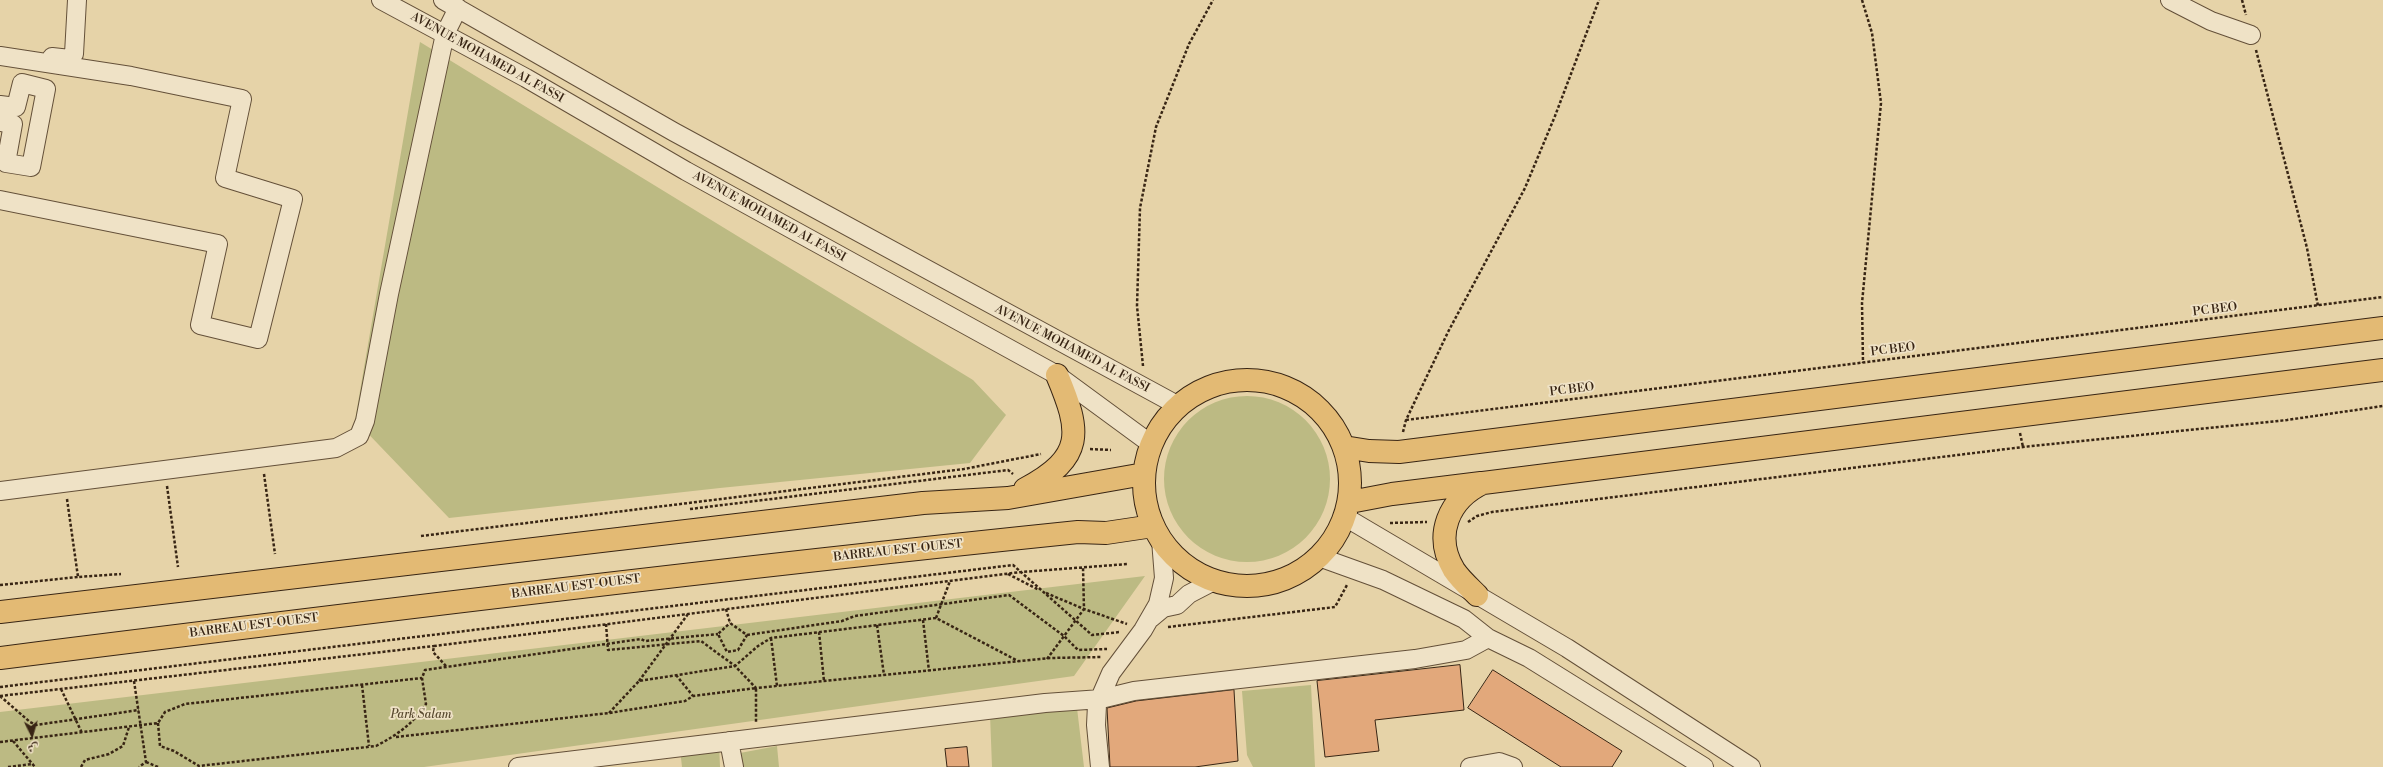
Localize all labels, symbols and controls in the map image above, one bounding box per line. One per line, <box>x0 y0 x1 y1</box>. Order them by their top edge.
street label: AVENUE MOHAMED AL FASSI <box>408 10 566 106</box>
street label: AVENUE MOHAMED AL FASSI <box>690 169 848 265</box>
street label: PC BEO <box>2192 300 2238 320</box>
street label: AVENUE MOHAMED AL FASSI <box>992 302 1152 396</box>
street label: PC BEO <box>1870 340 1916 360</box>
street label: PC BEO <box>1549 380 1595 400</box>
street label: BARREAU EST-OUEST <box>833 537 963 565</box>
street label: BARREAU EST-OUEST <box>511 572 641 602</box>
street label: BARREAU EST-OUEST <box>189 611 319 641</box>
park label: Park Salam <box>391 708 451 722</box>
north arrow <box>12 715 52 755</box>
text: ش <box>27 740 39 754</box>

